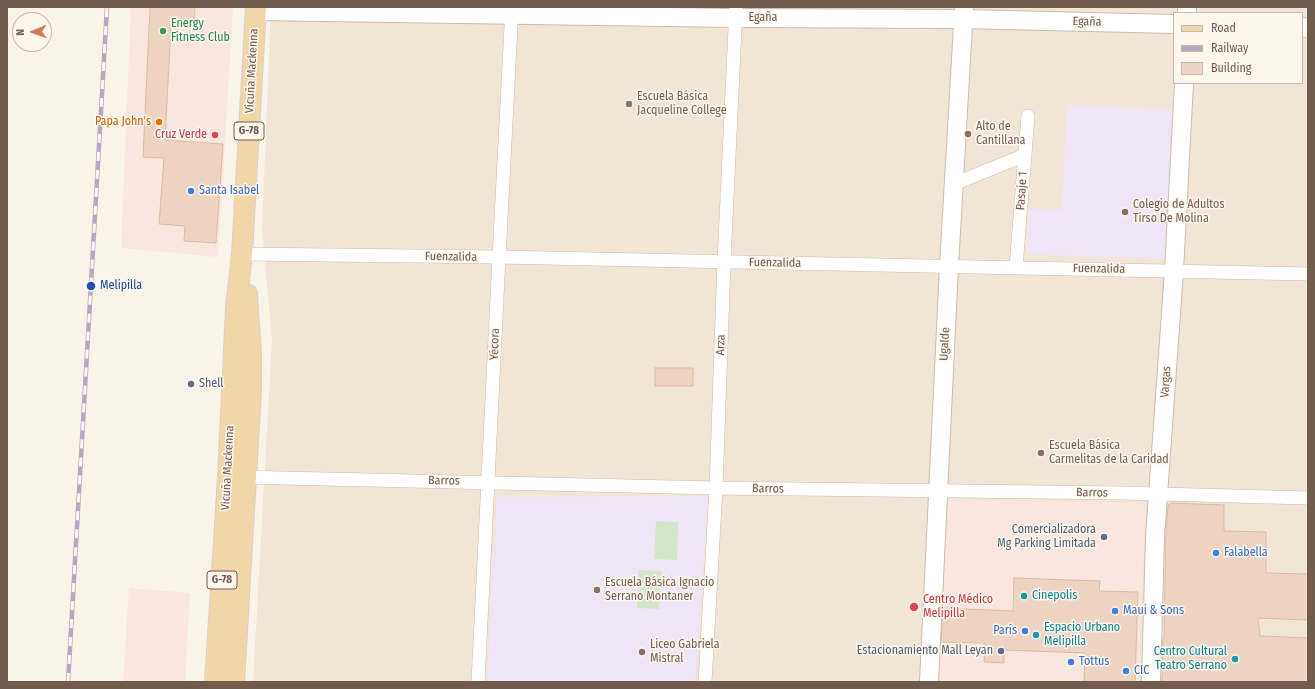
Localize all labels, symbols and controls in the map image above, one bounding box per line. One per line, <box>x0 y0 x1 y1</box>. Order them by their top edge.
street label: Egaña <box>749 11 777 25</box>
north arrow <box>12 12 52 52</box>
legend <box>1173 12 1303 84</box>
street label: Egaña <box>1072 15 1102 29</box>
place label: Energy Fitness Club <box>171 17 230 45</box>
text: Road <box>1211 21 1236 35</box>
marker: Energy Fitness Club <box>158 26 168 36</box>
street label: Vicuña Mackenna <box>243 28 261 114</box>
text: N <box>14 29 27 36</box>
text: Railway <box>1211 41 1248 55</box>
text: Building <box>1211 61 1251 75</box>
place label: Escuela Básica Jacqueline College <box>637 90 727 118</box>
marker: Escuela Básica Jacqueline College <box>624 99 634 109</box>
place label: Papa John's <box>95 115 151 129</box>
marker: Papa John's <box>154 117 164 127</box>
place label: Alto de Cantillana <box>976 120 1025 148</box>
road number: G-78 <box>234 122 264 140</box>
place label: Cruz Verde <box>155 128 207 142</box>
marker: Alto de Cantillana <box>963 129 973 139</box>
marker: Cruz Verde <box>210 130 220 140</box>
street label: Pasaje 1 <box>1013 171 1031 211</box>
place label: Santa Isabel <box>199 184 259 198</box>
marker: Santa Isabel <box>186 186 196 196</box>
place label: Colegio de Adultos Tirso De Molina <box>1133 198 1225 226</box>
marker: Colegio de Adultos Tirso De Molina <box>1120 207 1130 217</box>
street label: Fuenzalida <box>425 249 477 265</box>
street label: Fuenzalida <box>749 255 801 271</box>
street label: Fuenzalida <box>1073 261 1125 277</box>
place label: Melipilla <box>100 279 142 293</box>
marker: Melipilla <box>85 280 97 292</box>
street label: Ugalde <box>937 327 953 361</box>
street label: Yécora <box>487 328 503 360</box>
street label: Arza <box>713 334 729 356</box>
street label: Vargas <box>1158 366 1174 398</box>
place label: Shell <box>199 377 224 391</box>
marker: Shell <box>186 379 196 389</box>
street label: Vicuña Mackenna <box>219 425 237 511</box>
place label: Escuela Básica Carmelitas de la Caridad <box>1049 439 1169 467</box>
marker: Escuela Básica Carmelitas de la Caridad <box>1036 448 1046 458</box>
street label: Barros <box>428 474 460 488</box>
street label: Barros <box>752 482 784 496</box>
street label: Barros <box>1076 486 1108 500</box>
place label: Comercializadora Mg Parking Limitada <box>997 523 1096 551</box>
marker: Comercializadora Mg Parking Limitada <box>1099 532 1109 542</box>
place label: Falabella <box>1224 546 1268 560</box>
marker: Falabella <box>1211 548 1221 558</box>
road number: G-78 <box>207 571 237 589</box>
place label: Escuela Básica Ignacio Serrano Montaner <box>605 576 714 604</box>
marker: Escuela Básica Ignacio Serrano Montaner <box>592 585 602 595</box>
place label: Cinepolis <box>1032 589 1077 603</box>
marker: Cinepolis <box>1019 591 1029 601</box>
place label: Centro Médico Melipilla <box>923 593 993 621</box>
marker: Centro Médico Melipilla <box>908 601 920 613</box>
place label: Maui & Sons <box>1123 604 1184 618</box>
marker: Maui & Sons <box>1110 606 1120 616</box>
place label: Espacio Urbano Melipilla <box>1044 621 1120 649</box>
place label: París <box>993 624 1017 638</box>
marker: París <box>1020 626 1030 636</box>
marker: Espacio Urbano Melipilla <box>1031 630 1041 640</box>
place label: Liceo Gabriela Mistral <box>650 638 720 666</box>
place label: Estacionamiento Mall Leyan <box>857 644 993 658</box>
place label: Centro Cultural Teatro Serrano <box>1154 645 1227 673</box>
marker: Estacionamiento Mall Leyan <box>996 646 1006 656</box>
marker: Liceo Gabriela Mistral <box>637 647 647 657</box>
marker: Centro Cultural Teatro Serrano <box>1230 654 1240 664</box>
place label: Tottus <box>1079 655 1109 669</box>
marker: Tottus <box>1066 657 1076 667</box>
place label: CIC <box>1134 664 1149 678</box>
marker: CIC <box>1121 666 1131 676</box>

